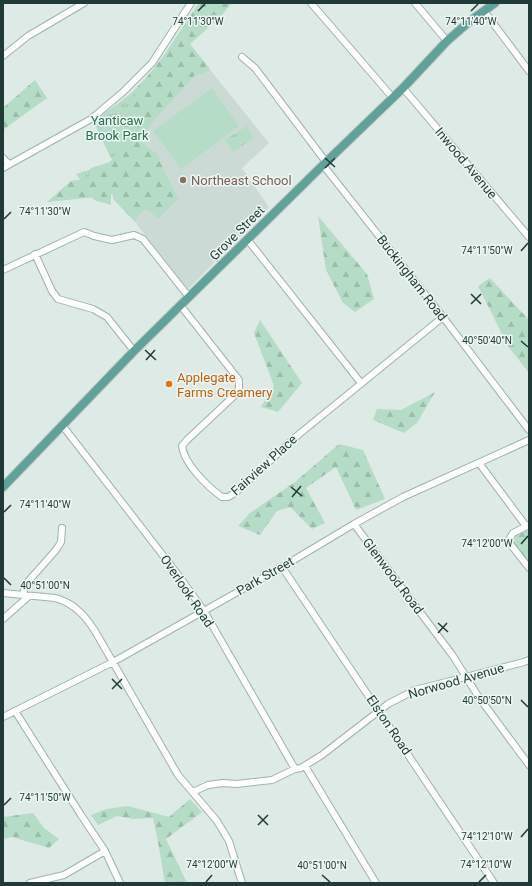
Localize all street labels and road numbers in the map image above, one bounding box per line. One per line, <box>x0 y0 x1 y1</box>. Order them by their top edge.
street label: Inwood Avenue <box>432 124 500 202</box>
street label: Grove Street <box>207 203 267 263</box>
street label: Buckingham Road <box>374 232 450 324</box>
street label: Fairview Place <box>228 432 300 498</box>
street label: Glenwood Road <box>360 535 426 617</box>
street label: Overlook Road <box>157 552 217 630</box>
street label: Park Street <box>234 554 296 598</box>
street label: Norwood Avenue <box>406 660 506 702</box>
street label: Elston Road <box>363 692 415 758</box>

